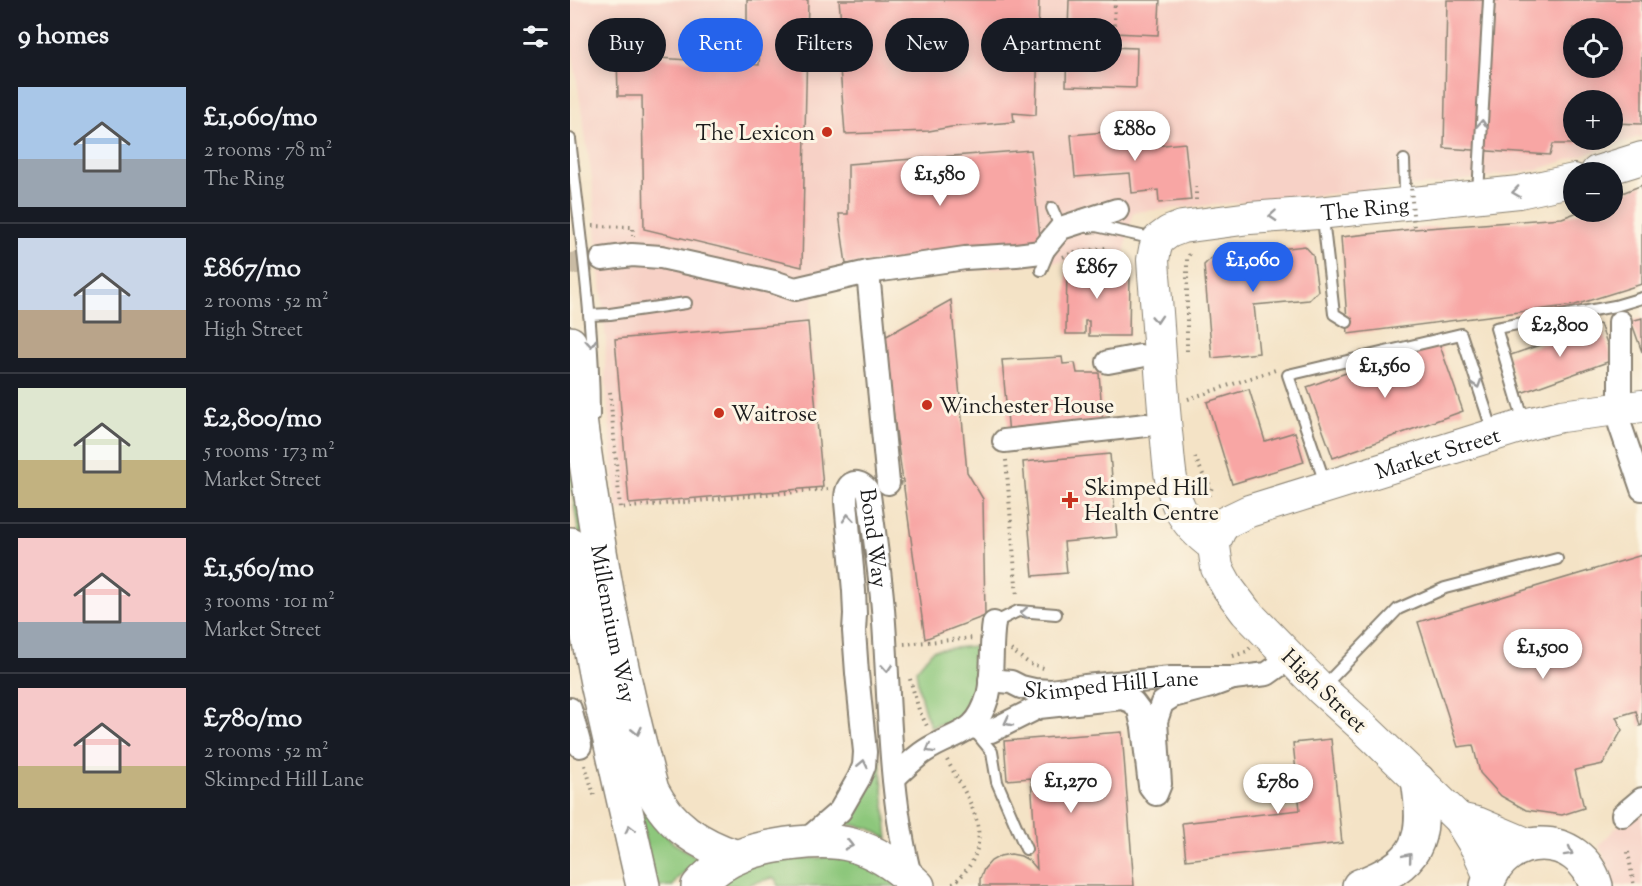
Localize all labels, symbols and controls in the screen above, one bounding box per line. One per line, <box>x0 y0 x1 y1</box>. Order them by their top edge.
text: 9 homes <box>18 18 109 55</box>
chip: Buy <box>588 18 666 72</box>
chip: Rent <box>678 18 763 72</box>
chip: Filters <box>775 18 873 72</box>
chip: New <box>885 18 969 72</box>
chip: Apartment <box>981 18 1122 72</box>
map controls <box>1563 18 1623 222</box>
button: locate <box>1563 18 1623 78</box>
icon: filters <box>519 20 552 53</box>
button: + <box>1563 90 1623 150</box>
text: £1,060/mo <box>204 100 317 137</box>
icon: home <box>66 111 138 183</box>
pin: £880 <box>1099 111 1171 162</box>
text: £880 <box>1114 116 1156 145</box>
place label: The Lexicon <box>695 119 815 151</box>
one-way arrow <box>1475 119 1488 128</box>
marker: The Lexicon <box>820 125 834 139</box>
text: 2 rooms · 78 m² <box>204 137 333 166</box>
pin: £1,580 <box>891 156 989 207</box>
text: £1,580 <box>915 161 965 190</box>
button: − <box>1563 162 1623 222</box>
text: The Ring <box>204 166 285 195</box>
one-way arrow <box>1512 185 1522 198</box>
street label: The Ring <box>1319 191 1411 232</box>
one-way arrow <box>1268 209 1277 222</box>
pin: £1,060 <box>1204 242 1302 293</box>
text: £1,060 <box>1226 247 1280 276</box>
pin: £867 <box>1061 249 1133 300</box>
text: £867/mo <box>204 251 301 288</box>
text: £867 <box>1076 254 1118 283</box>
icon: home <box>66 262 138 334</box>
text: 2 rooms · 52 m² <box>204 288 329 317</box>
pin: £2,800 <box>1511 307 1609 358</box>
text: £2,800 <box>1532 312 1588 341</box>
one-way arrow <box>1151 315 1164 324</box>
text: High Street <box>204 317 303 346</box>
one-way arrow <box>584 339 597 348</box>
pin: £1,560 <box>1336 348 1434 399</box>
text: £1,560 <box>1360 353 1410 382</box>
one-way arrow <box>1470 378 1483 389</box>
place label: Winchester House <box>939 392 1114 424</box>
marker: Winchester House <box>920 398 934 412</box>
place label: Waitrose <box>731 400 817 432</box>
text: £2,800/mo <box>204 401 322 438</box>
marker: Waitrose <box>712 406 726 420</box>
icon: home <box>66 412 138 484</box>
street label: Market Street <box>1372 421 1505 490</box>
text: 5 rooms · 173 m² <box>204 438 335 467</box>
text: Market Street <box>204 467 321 496</box>
place label: Skimped Hill Health Centre <box>1084 474 1219 531</box>
street label: Bond Way <box>849 487 894 590</box>
marker: Skimped Hill Health Centre <box>1061 491 1079 509</box>
one-way arrow <box>842 513 855 522</box>
street label: Millennium Way <box>580 543 642 706</box>
text: £1,560/mo <box>204 551 314 588</box>
icon: home <box>66 562 138 634</box>
text: 3 rooms · 101 m² <box>204 588 335 617</box>
one-way arrow <box>1019 606 1028 619</box>
text: Market Street <box>204 617 321 646</box>
pin: £1,500 <box>1494 629 1592 680</box>
text: £1,500 <box>1517 634 1569 663</box>
street label: High Street <box>1273 643 1373 742</box>
one-way arrow <box>880 664 893 673</box>
street label: Skimped Hill Lane <box>1019 665 1199 710</box>
text: £780/mo <box>204 701 302 738</box>
icon: home <box>66 712 138 784</box>
one-way arrow <box>1003 715 1014 727</box>
one-way arrow <box>629 726 642 736</box>
text: 2 rooms · 52 m² <box>204 738 329 767</box>
one-way arrow <box>926 742 937 753</box>
one-way arrow <box>856 759 869 769</box>
pin: £1,270 <box>1022 763 1120 814</box>
pin: £780 <box>1242 764 1314 815</box>
text: Skimped Hill Lane <box>204 767 364 796</box>
text: £1,270 <box>1045 768 1097 797</box>
text: £780 <box>1257 769 1299 798</box>
one-way arrow <box>624 824 637 834</box>
one-way arrow <box>844 838 854 851</box>
one-way arrow <box>1562 845 1573 856</box>
one-way arrow <box>1401 853 1412 864</box>

